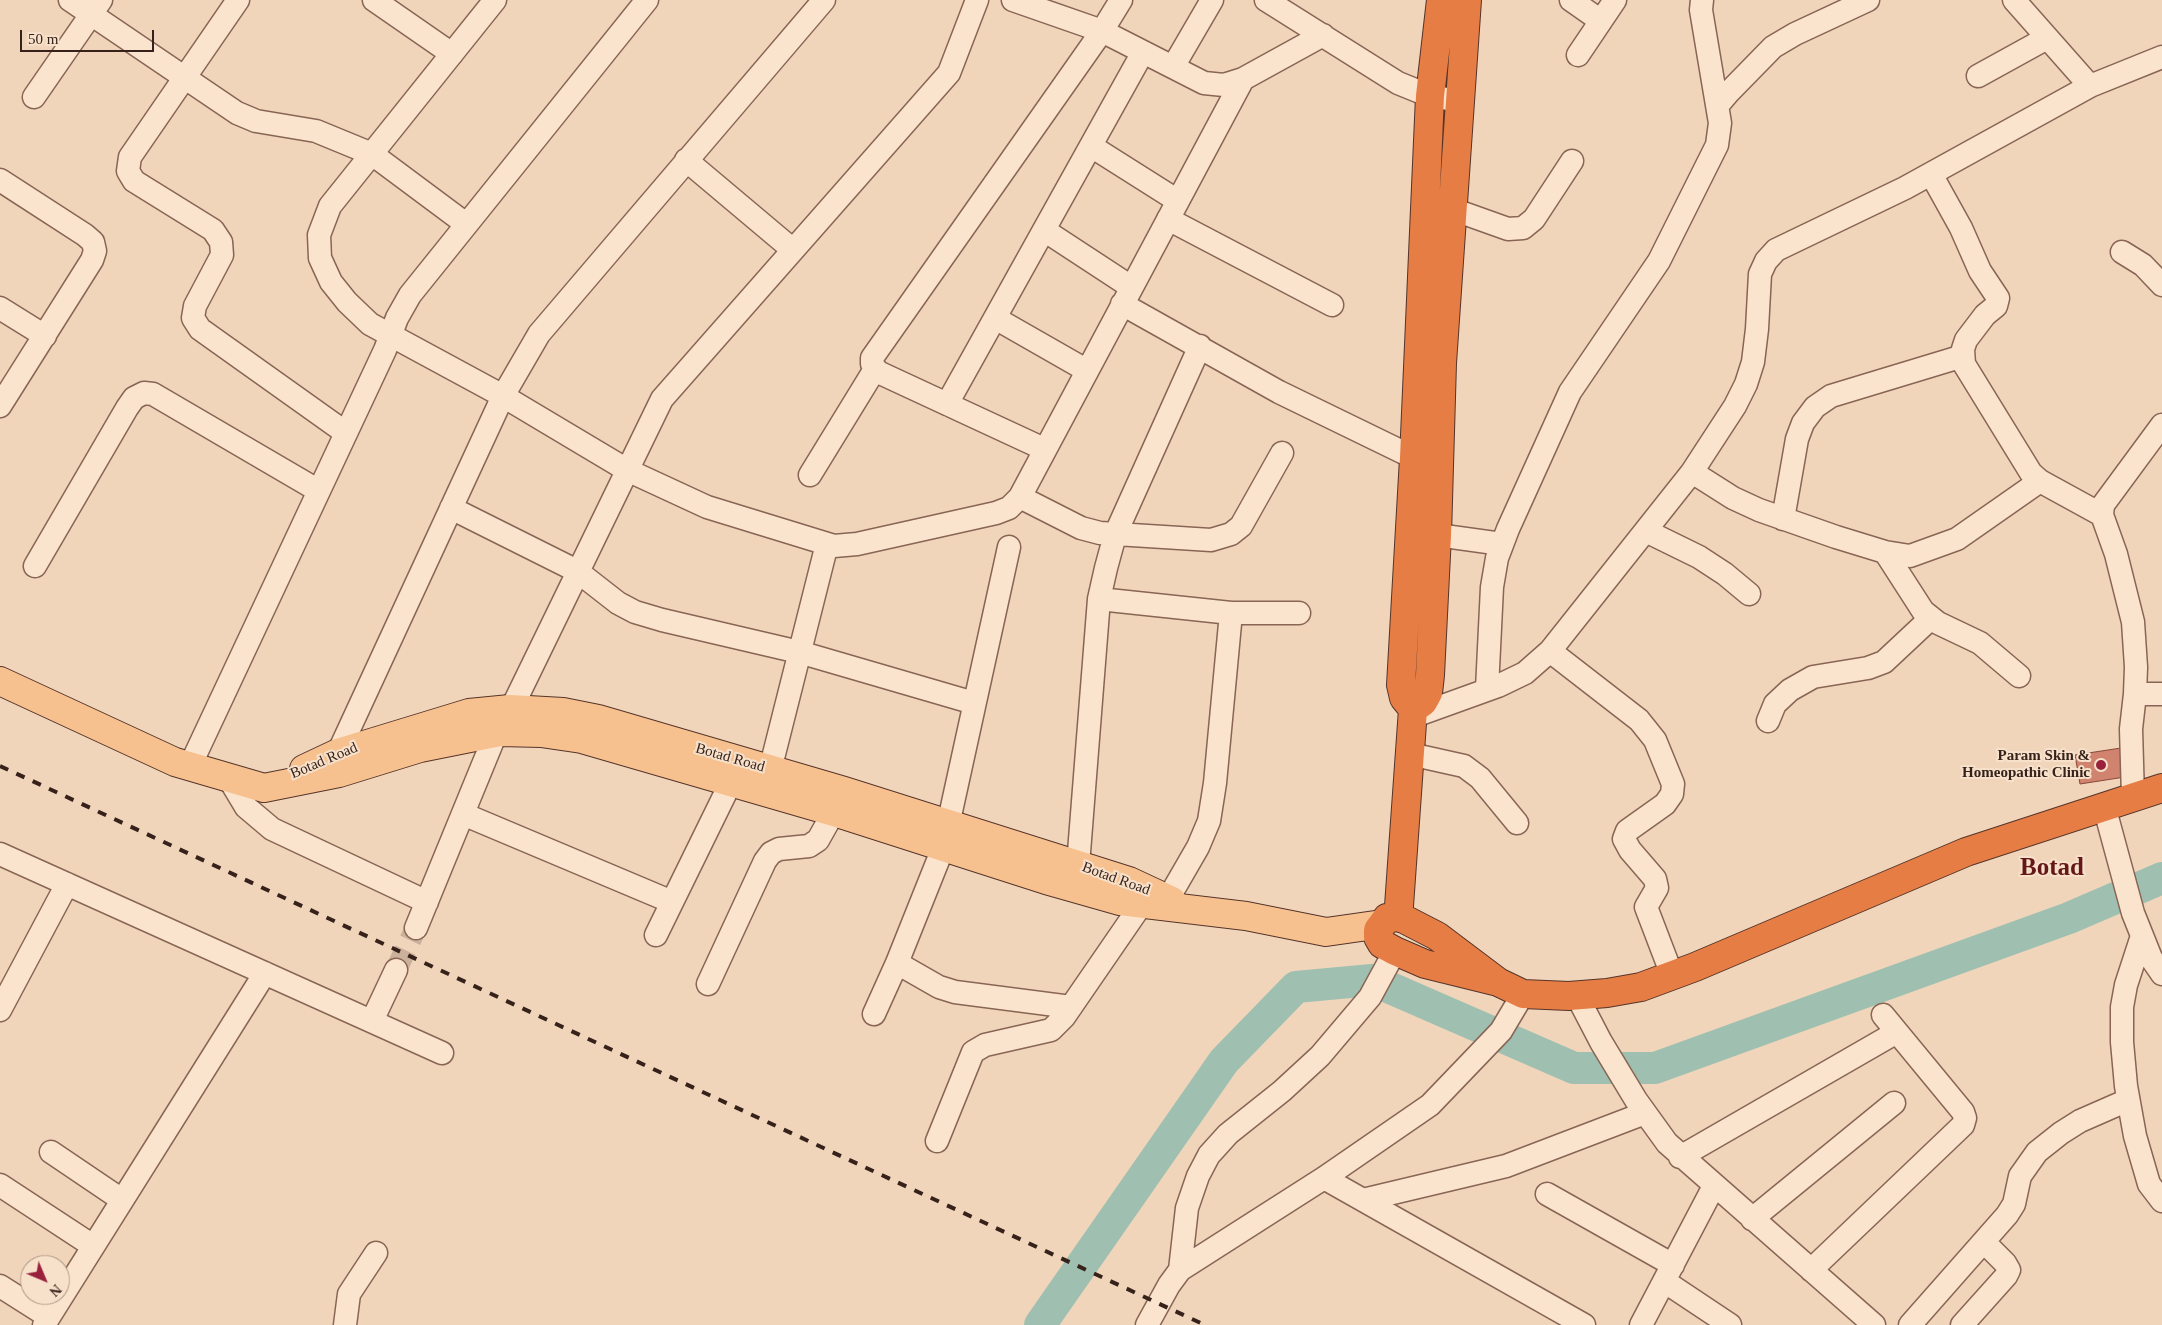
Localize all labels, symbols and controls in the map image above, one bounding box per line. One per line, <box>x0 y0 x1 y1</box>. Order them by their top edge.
scale bar <box>22 20 156 52</box>
text: 50 m <box>28 31 58 47</box>
street label: Botad Road <box>288 739 360 783</box>
street label: Botad Road <box>693 740 767 776</box>
place label: Param Skin & Homeopathic Clinic <box>1962 747 2090 782</box>
marker: Param Skin & Homeopathic Clinic <box>2094 758 2108 772</box>
district label: Botad <box>2020 854 2084 884</box>
street label: Botad Road <box>1079 858 1153 900</box>
north arrow <box>20 1255 70 1305</box>
text: N <box>46 1281 64 1299</box>

